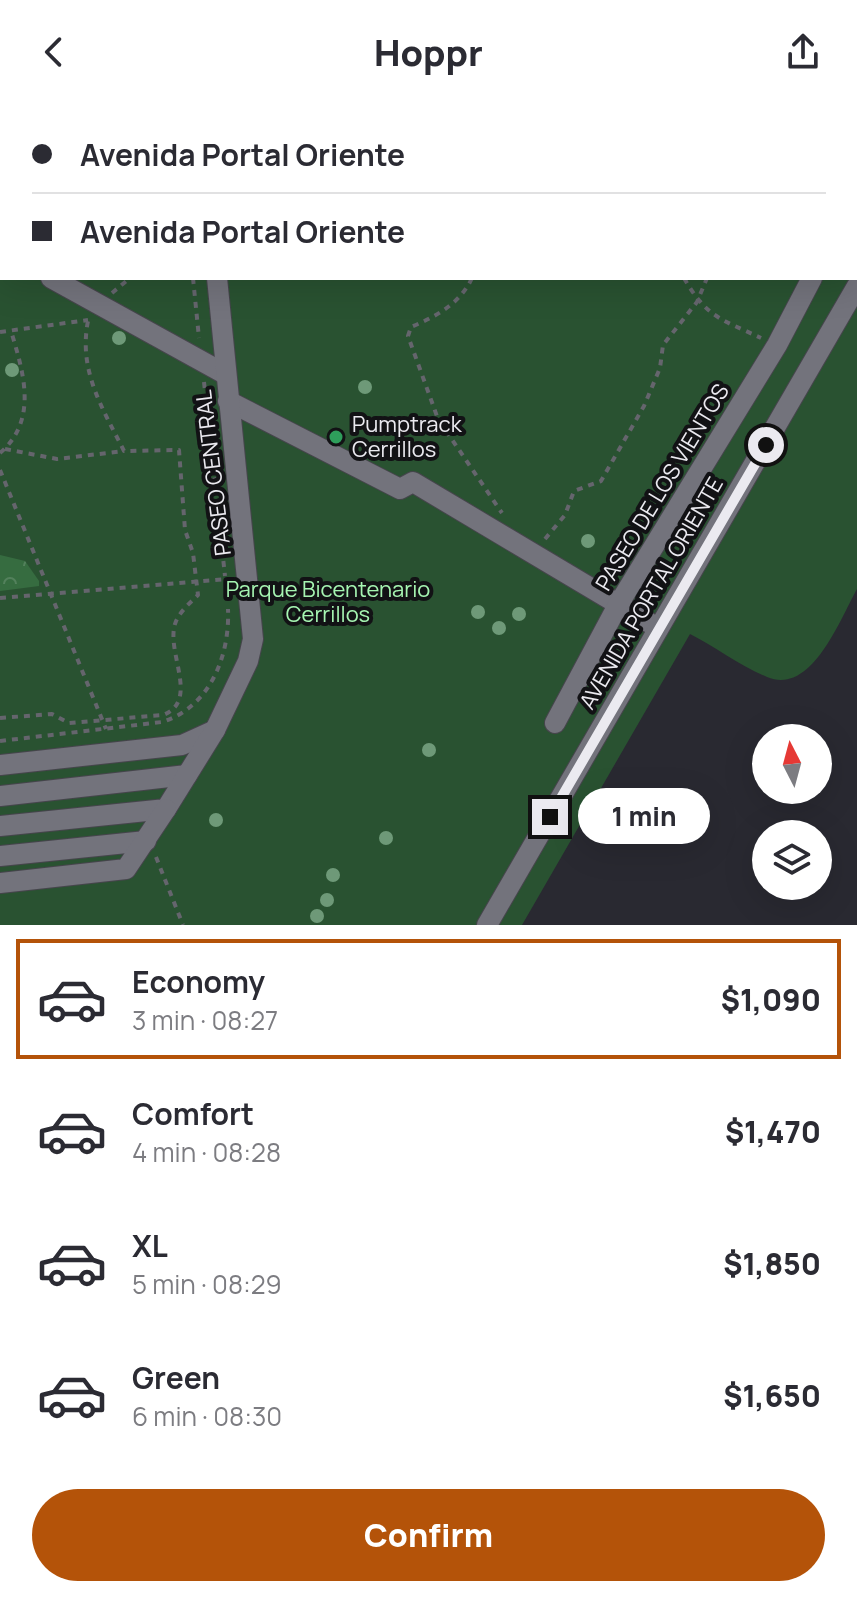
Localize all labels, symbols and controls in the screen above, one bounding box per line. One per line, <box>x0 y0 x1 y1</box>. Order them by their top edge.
text: Hoppr <box>374 28 483 77</box>
icon: back <box>32 30 76 74</box>
icon: share <box>781 30 825 74</box>
text: Avenida Portal Oriente <box>80 134 405 175</box>
text: Avenida Portal Oriente <box>80 211 405 252</box>
street label: PASEO DE LOS VIENTOS <box>588 378 736 596</box>
street label: PASEO CENTRAL <box>188 388 238 558</box>
place label: Pumptrack Cerrillos <box>352 409 463 464</box>
route start <box>748 427 784 463</box>
marker: Pumptrack Cerrillos <box>327 428 345 446</box>
street label: AVENIDA PORTAL ORIENTE <box>572 471 730 715</box>
park label: Parque Bicentenario Cerrillos <box>226 574 430 629</box>
north arrow <box>752 724 832 804</box>
map controls <box>752 724 832 900</box>
callout: 1 min <box>578 789 710 845</box>
text: 1 min <box>611 798 677 834</box>
route end <box>532 799 568 835</box>
button: layers <box>752 820 832 900</box>
text: Economy <box>132 961 265 1002</box>
icon: car <box>36 963 108 1035</box>
text: $1,090 <box>721 979 821 1020</box>
text: 3 min · 08:27 <box>132 1002 278 1038</box>
text: Comfort <box>132 1093 254 1134</box>
icon: car <box>36 1095 108 1167</box>
text: $1,470 <box>725 1111 821 1152</box>
text: 4 min · 08:28 <box>132 1134 281 1170</box>
text: XL <box>132 1225 168 1266</box>
icon: car <box>36 1227 108 1299</box>
text: $1,850 <box>723 1243 821 1284</box>
text: 5 min · 08:29 <box>132 1266 282 1302</box>
text: Green <box>132 1357 220 1398</box>
icon: car <box>36 1359 108 1431</box>
text: $1,650 <box>723 1375 821 1416</box>
text: 6 min · 08:30 <box>132 1398 282 1434</box>
button: Confirm <box>32 1489 825 1581</box>

